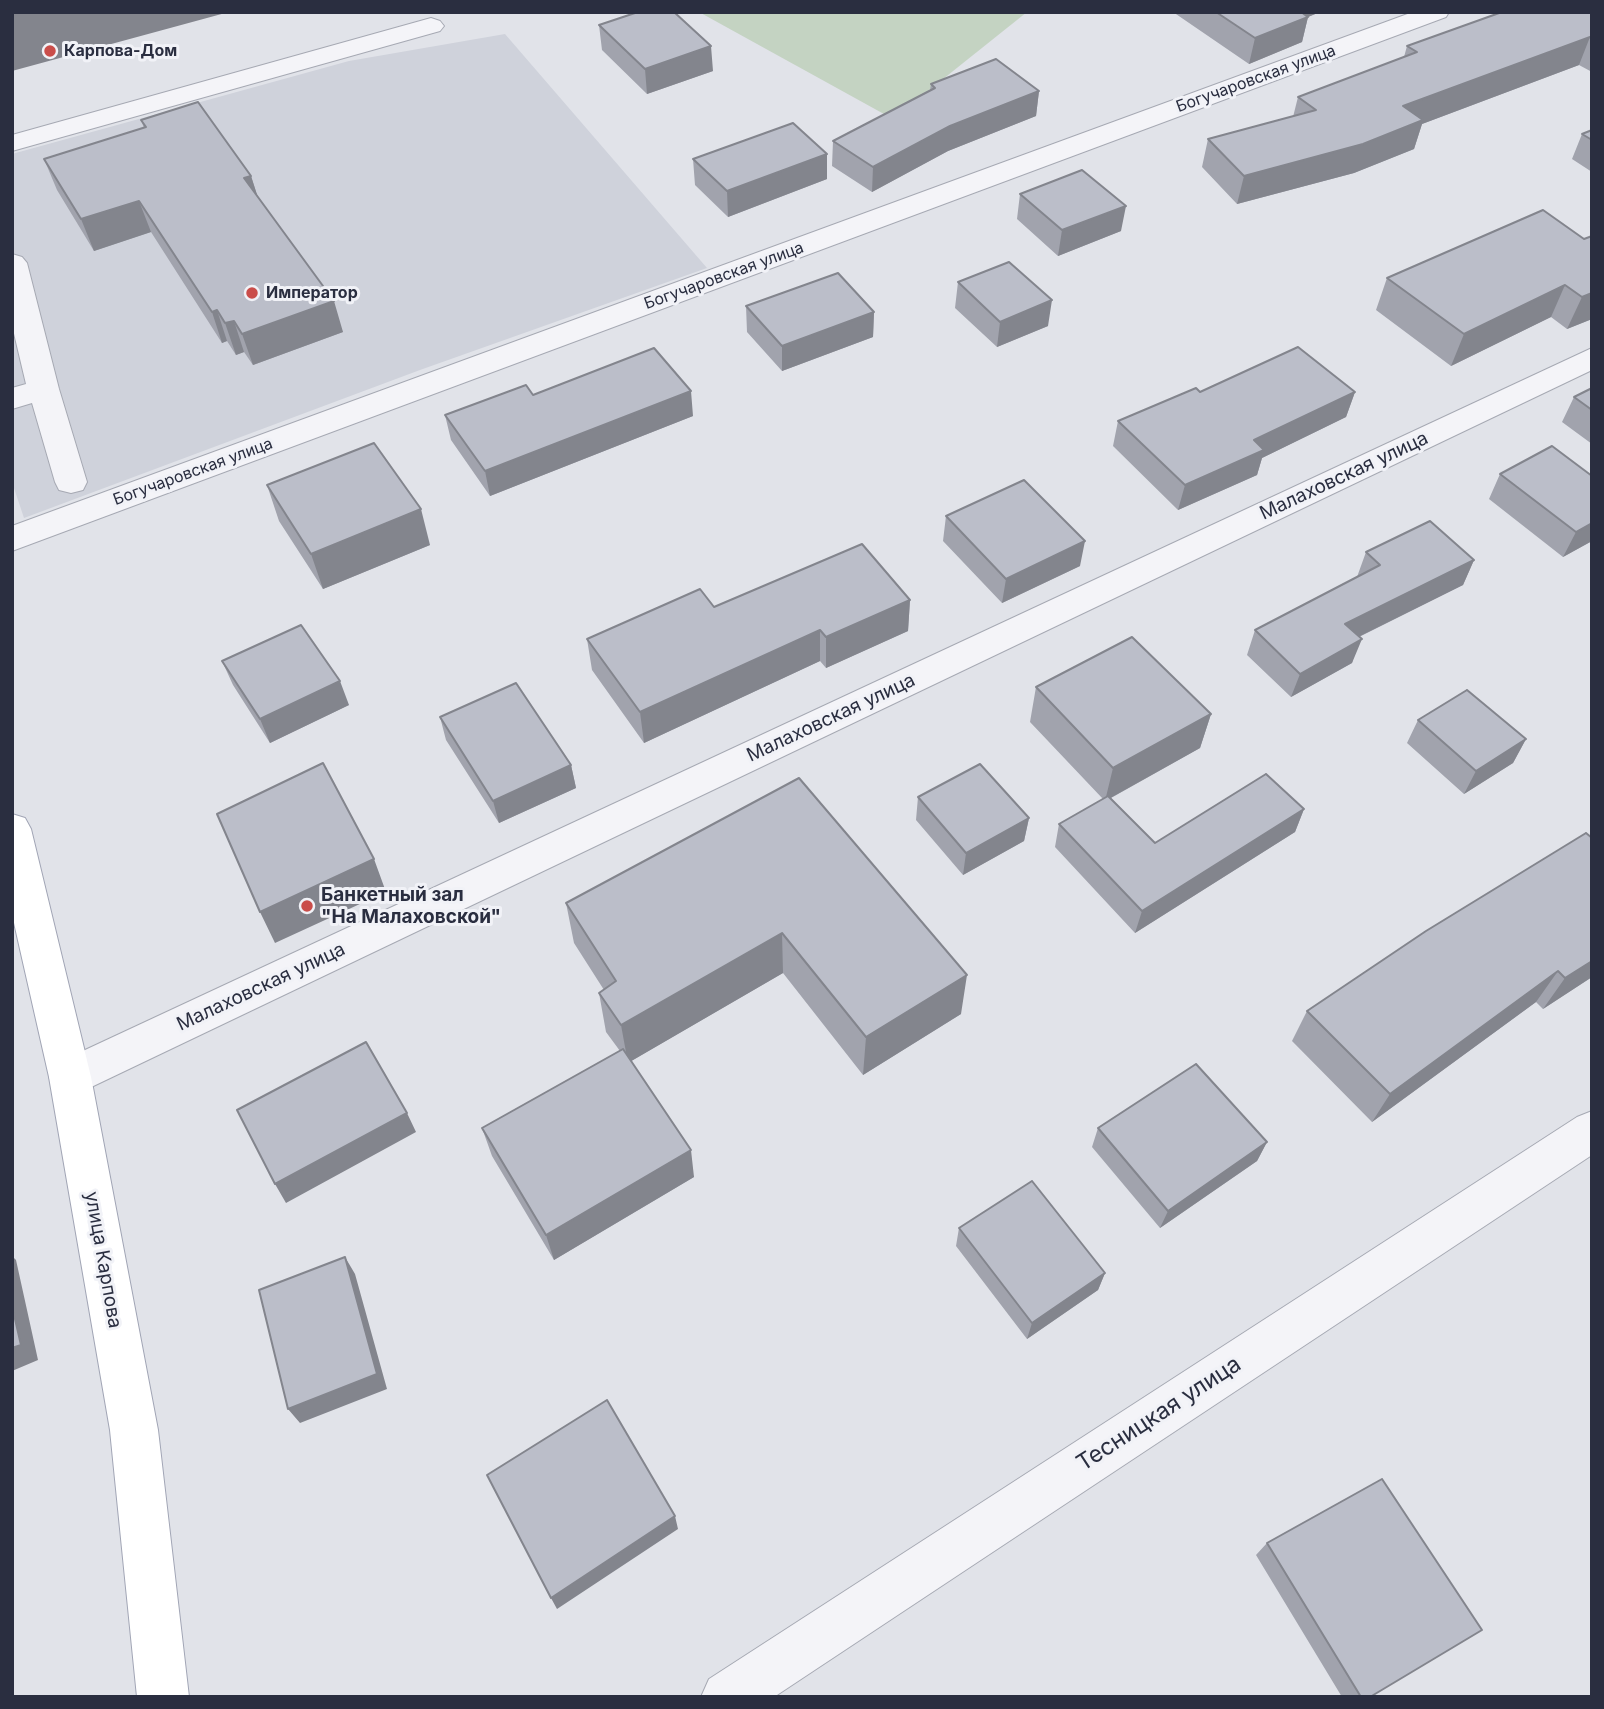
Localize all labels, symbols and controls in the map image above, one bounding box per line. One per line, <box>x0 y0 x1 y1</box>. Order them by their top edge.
place label: Карпова-Дом <box>64 41 177 61</box>
street label: Богучаровская улица <box>1174 41 1338 117</box>
marker: Карпова-Дом <box>42 43 58 59</box>
street label: Богучаровская улица <box>642 238 806 314</box>
place label: Император <box>266 283 358 303</box>
marker: Император <box>244 285 260 301</box>
street label: Малаховская улица <box>1256 427 1432 525</box>
street label: Богучаровская улица <box>111 434 275 510</box>
street label: Малаховская улица <box>743 669 919 767</box>
place label: Банкетный зал "На Малаховской" <box>321 884 501 928</box>
marker: Банкетный зал "На Малаховской" <box>299 898 315 914</box>
street label: Малаховская улица <box>173 938 349 1036</box>
street label: улица Карпова <box>80 1190 126 1330</box>
street label: Тесницкая улица <box>1072 1351 1246 1477</box>

